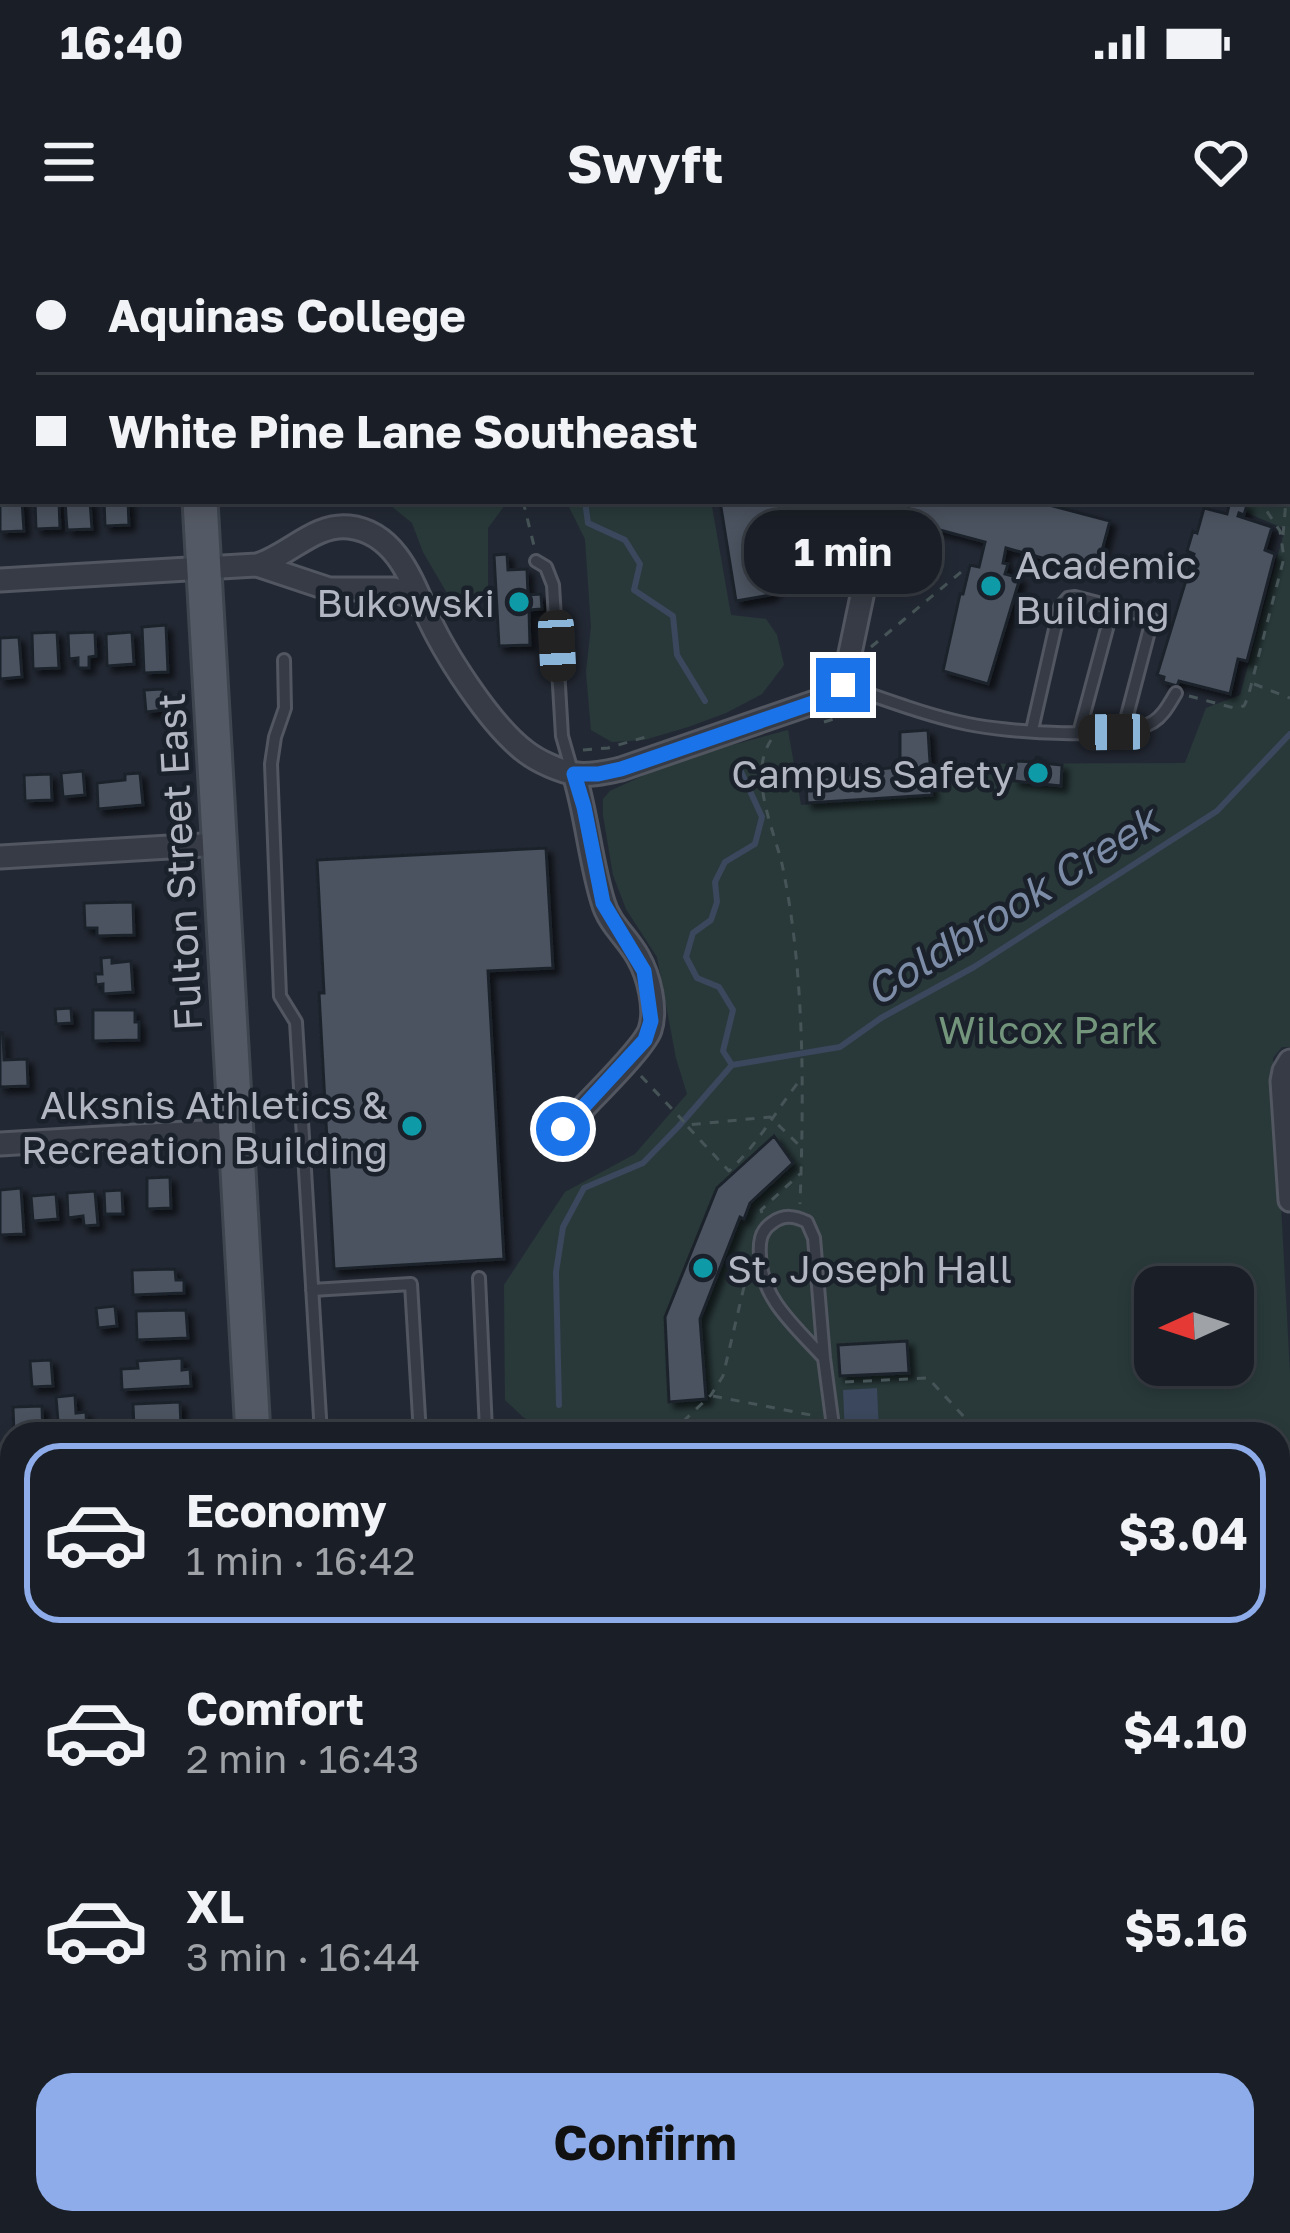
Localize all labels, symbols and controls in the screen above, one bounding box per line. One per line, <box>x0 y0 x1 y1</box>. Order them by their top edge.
text: 16:40 <box>60 15 184 69</box>
icon: menu <box>36 129 102 195</box>
icon: heart <box>1188 129 1254 195</box>
text: Swyft <box>567 130 723 195</box>
text: Aquinas College <box>108 288 466 342</box>
text: White Pine Lane Southeast <box>108 404 698 458</box>
callout: 1 min <box>744 511 942 595</box>
text: 1 min <box>794 528 892 575</box>
place label: Academic Building <box>1015 541 1197 633</box>
marker: Academic Building <box>978 573 1004 599</box>
place label: Bukowski <box>316 579 495 626</box>
marker: Bukowski <box>506 589 532 615</box>
car <box>537 609 577 683</box>
route end <box>816 658 870 712</box>
street label: Fulton Street East <box>147 692 211 1032</box>
car <box>1078 713 1150 751</box>
place label: Campus Safety <box>731 750 1014 797</box>
marker: Campus Safety <box>1025 760 1051 786</box>
water label: Coldbrook Creek <box>855 793 1170 1015</box>
park label: Wilcox Park <box>938 1006 1158 1053</box>
place label: Alksnis Athletics & Recreation Building <box>21 1081 388 1173</box>
route start <box>536 1102 590 1156</box>
marker: Alksnis Athletics & Recreation Building <box>399 1113 425 1139</box>
place label: St. Joseph Hall <box>727 1245 1012 1292</box>
marker: St. Joseph Hall <box>690 1255 716 1281</box>
north arrow <box>1134 1266 1254 1386</box>
map controls <box>1134 1266 1254 1386</box>
icon: car <box>42 1479 150 1587</box>
text: Economy <box>186 1483 387 1537</box>
text: $3.04 <box>1119 1506 1248 1560</box>
text: 1 min · 16:42 <box>186 1537 415 1584</box>
icon: car <box>42 1677 150 1785</box>
text: Comfort <box>186 1681 364 1735</box>
text: $4.10 <box>1123 1704 1248 1758</box>
text: 2 min · 16:43 <box>186 1735 419 1782</box>
icon: car <box>42 1875 150 1983</box>
text: XL <box>186 1879 244 1933</box>
text: $5.16 <box>1124 1902 1248 1956</box>
text: 3 min · 16:44 <box>186 1933 421 1980</box>
button: Confirm <box>36 2073 1254 2211</box>

